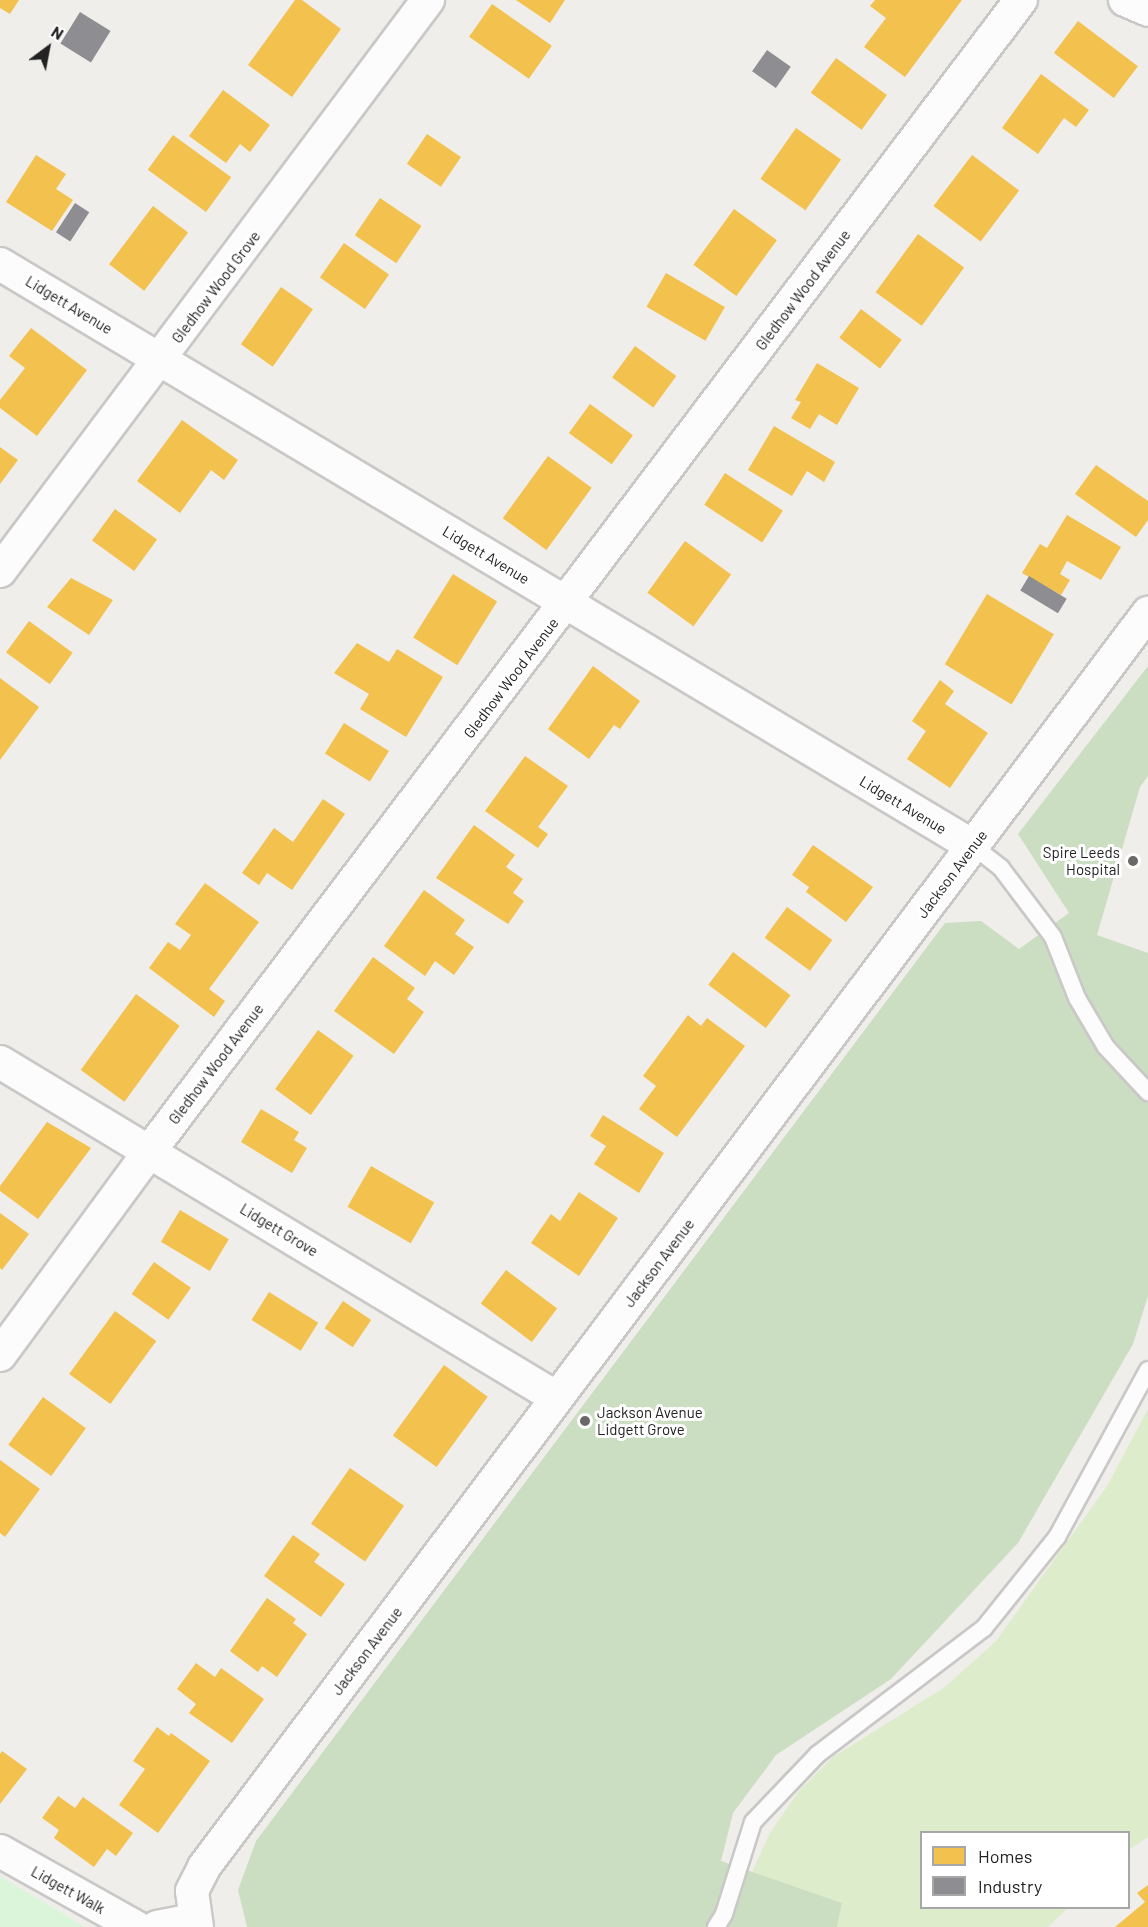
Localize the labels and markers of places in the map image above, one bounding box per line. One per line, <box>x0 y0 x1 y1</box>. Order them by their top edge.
place label: Spire Leeds Hospital <box>1043 843 1120 878</box>
marker: Spire Leeds Hospital <box>1124 852 1142 870</box>
place label: Jackson Avenue Lidgett Grove <box>597 1403 703 1438</box>
marker: Jackson Avenue Lidgett Grove <box>578 1414 592 1428</box>

